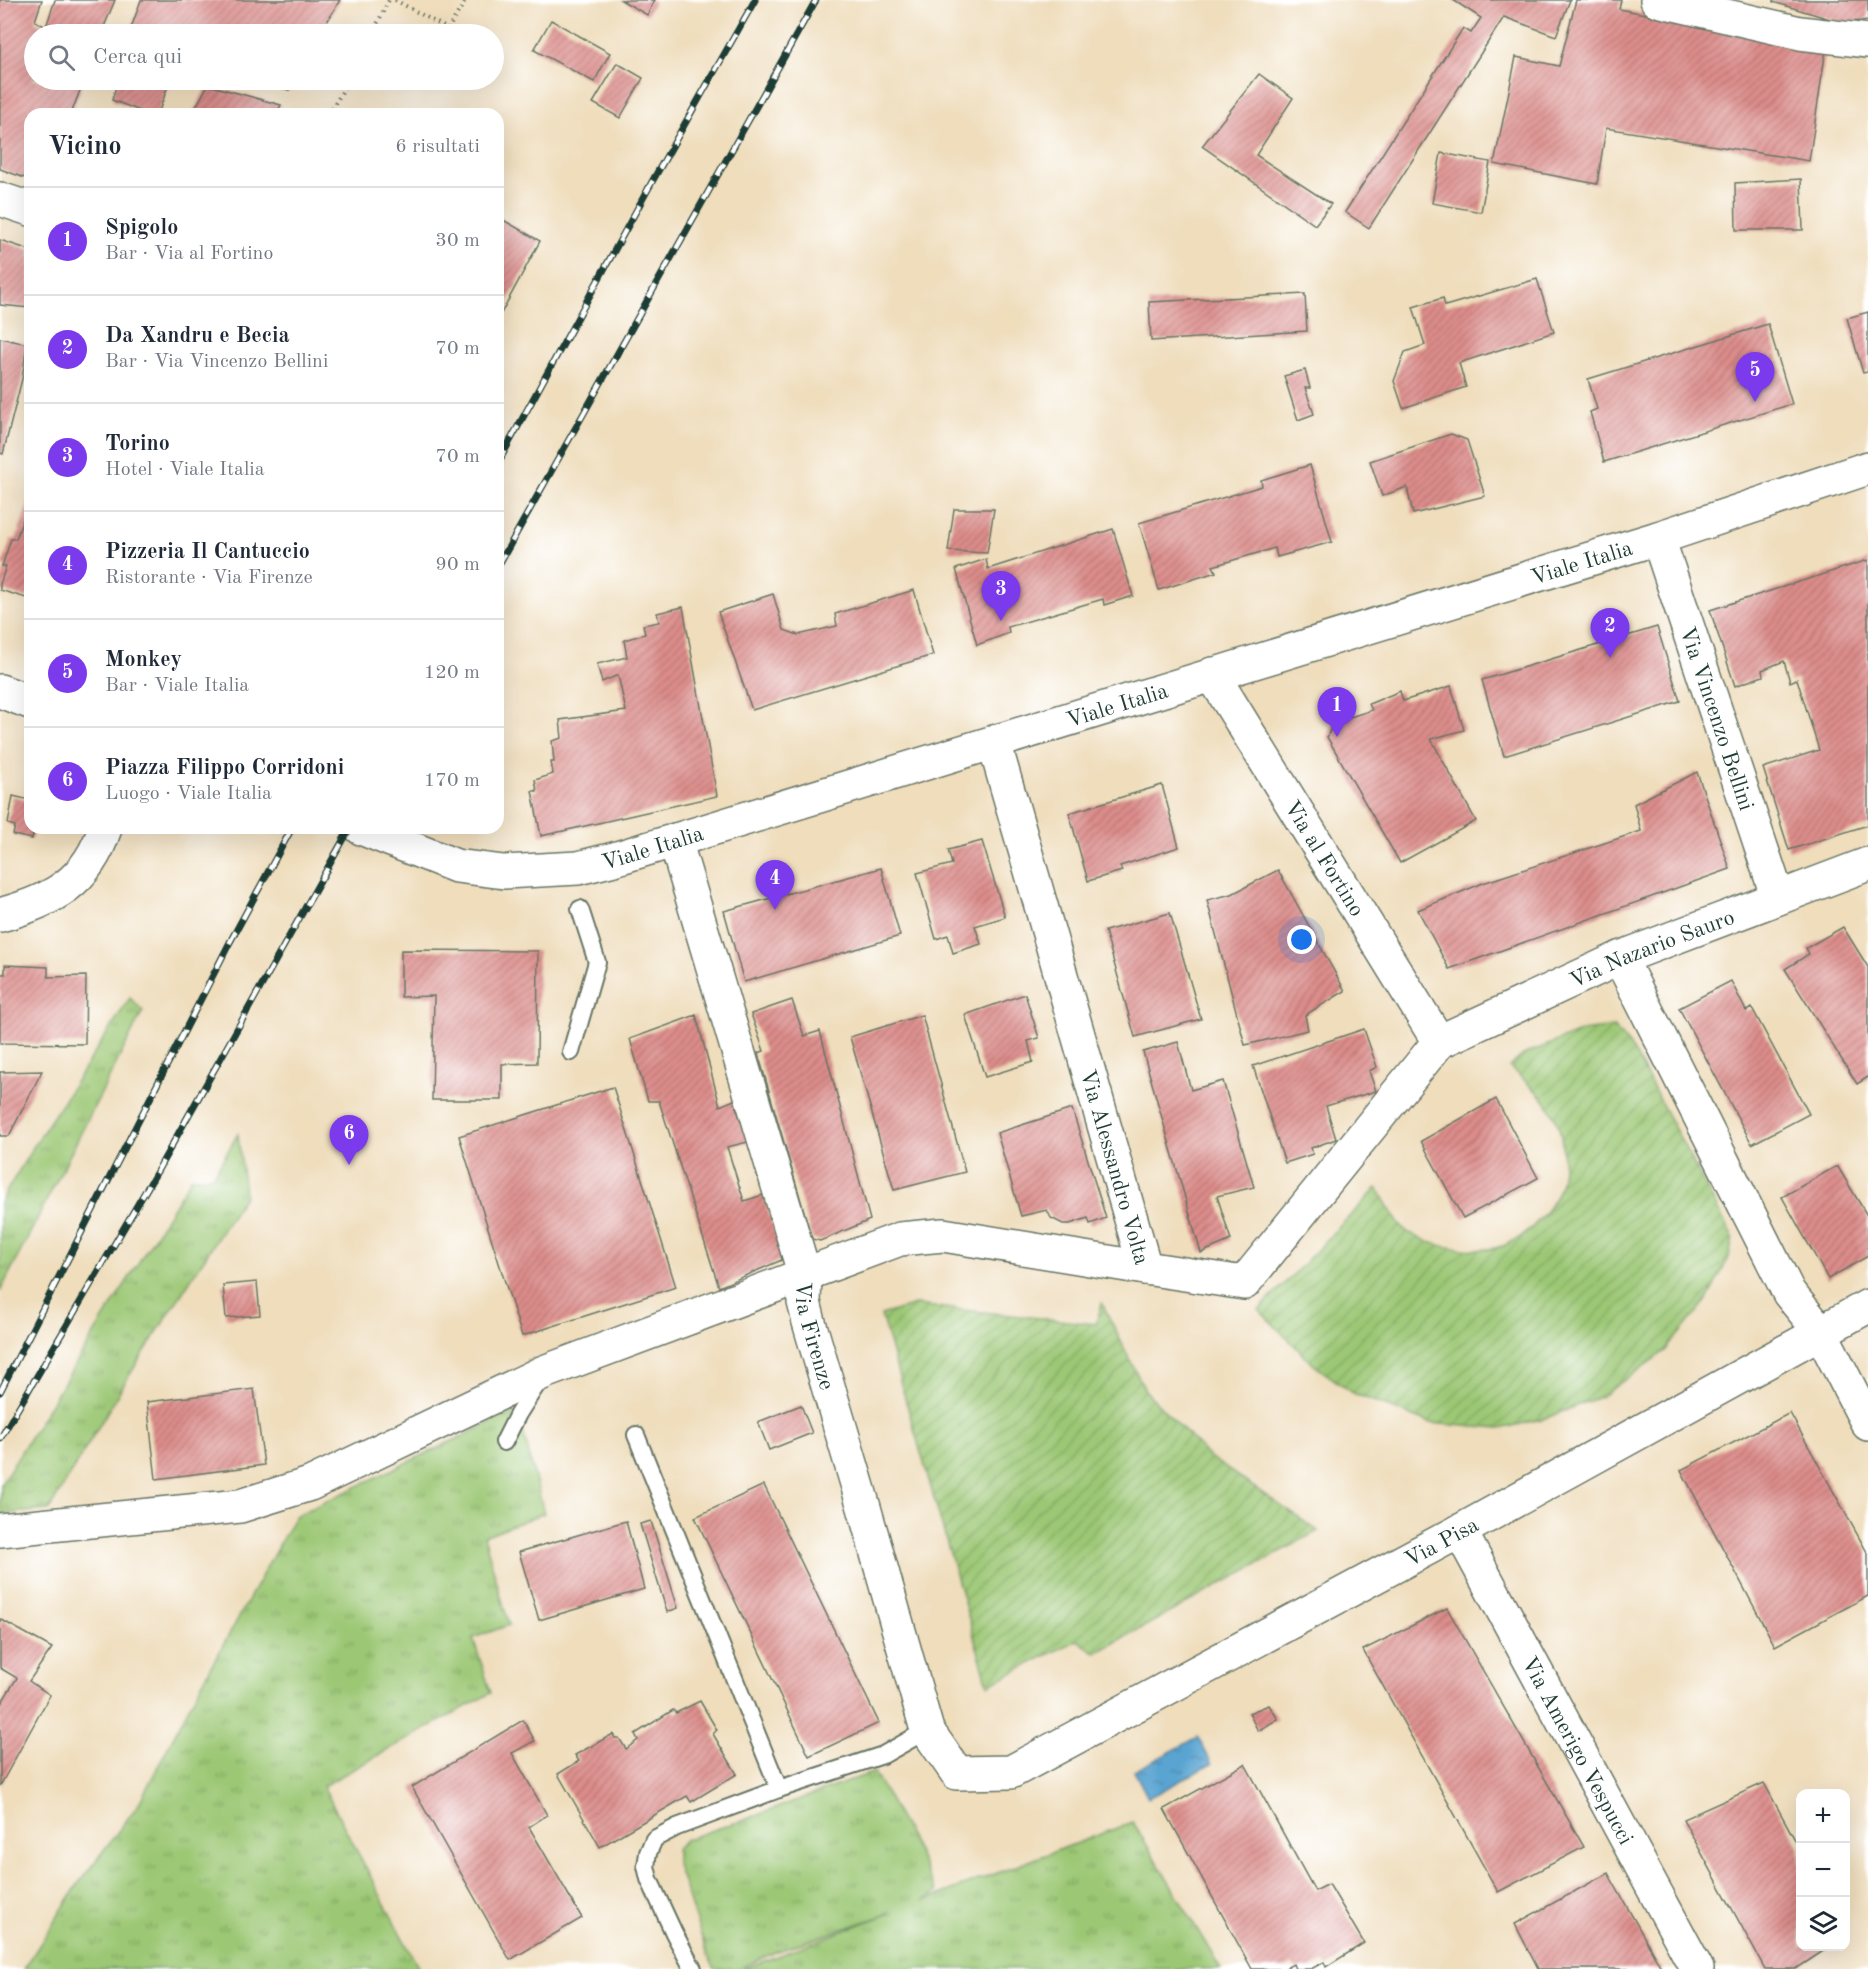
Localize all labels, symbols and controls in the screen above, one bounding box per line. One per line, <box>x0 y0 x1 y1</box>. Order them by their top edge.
search box <box>24 24 504 90</box>
icon: search <box>45 41 78 74</box>
text: Cerca qui <box>93 46 182 68</box>
text: Vicino <box>48 134 122 160</box>
text: 6 risultati <box>395 137 480 157</box>
text: Spigolo <box>105 217 178 239</box>
text: 1 <box>62 231 73 251</box>
text: 30 m <box>435 231 480 251</box>
text: Bar · Via al Fortino <box>105 244 273 264</box>
text: Da Xandru e Becia <box>105 325 290 347</box>
text: 2 <box>62 339 73 359</box>
text: 70 m <box>435 339 480 359</box>
text: Bar · Via Vincenzo Bellini <box>105 352 328 372</box>
pin: 5 <box>1736 352 1774 402</box>
text: Torino <box>105 433 170 455</box>
text: 3 <box>62 447 73 467</box>
text: 70 m <box>435 447 480 467</box>
text: Hotel · Viale Italia <box>105 460 265 480</box>
street label: Viale Italia <box>1529 537 1636 589</box>
text: Pizzeria Il Cantuccio <box>105 541 310 563</box>
text: 4 <box>62 555 73 575</box>
text: 90 m <box>435 555 480 575</box>
text: Ristorante · Via Firenze <box>105 568 313 588</box>
pin: 3 <box>982 572 1020 621</box>
pin: 2 <box>1590 608 1630 658</box>
street label: Via Vincenzo Bellini <box>1675 624 1757 814</box>
text: Monkey <box>105 649 182 671</box>
text: 5 <box>62 663 73 683</box>
text: 120 m <box>424 663 480 683</box>
text: Bar · Viale Italia <box>105 676 249 696</box>
street label: Viale Italia <box>1064 680 1171 732</box>
pin: 1 <box>1318 688 1356 737</box>
text: Piazza Filippo Corridoni <box>105 757 344 779</box>
text: 6 <box>62 771 73 791</box>
text: 170 m <box>424 771 480 791</box>
text: Luogo · Viale Italia <box>105 784 272 804</box>
street label: Via al Fortino <box>1280 797 1368 921</box>
street label: Viale Italia <box>600 823 707 875</box>
pin: 4 <box>756 860 794 910</box>
street label: Via Nazario Sauro <box>1567 907 1738 993</box>
your location <box>1287 925 1316 954</box>
street label: Via Alessandro Volta <box>1076 1067 1152 1268</box>
pin: 6 <box>330 1116 368 1165</box>
street label: Via Firenze <box>791 1281 837 1393</box>
street label: Via Pisa <box>1402 1514 1483 1572</box>
street label: Via Amerigo Vespucci <box>1517 1653 1636 1849</box>
map controls <box>1796 1789 1850 1951</box>
button: + <box>1796 1789 1850 1843</box>
button: − <box>1796 1843 1850 1897</box>
button: layers <box>1796 1897 1850 1951</box>

